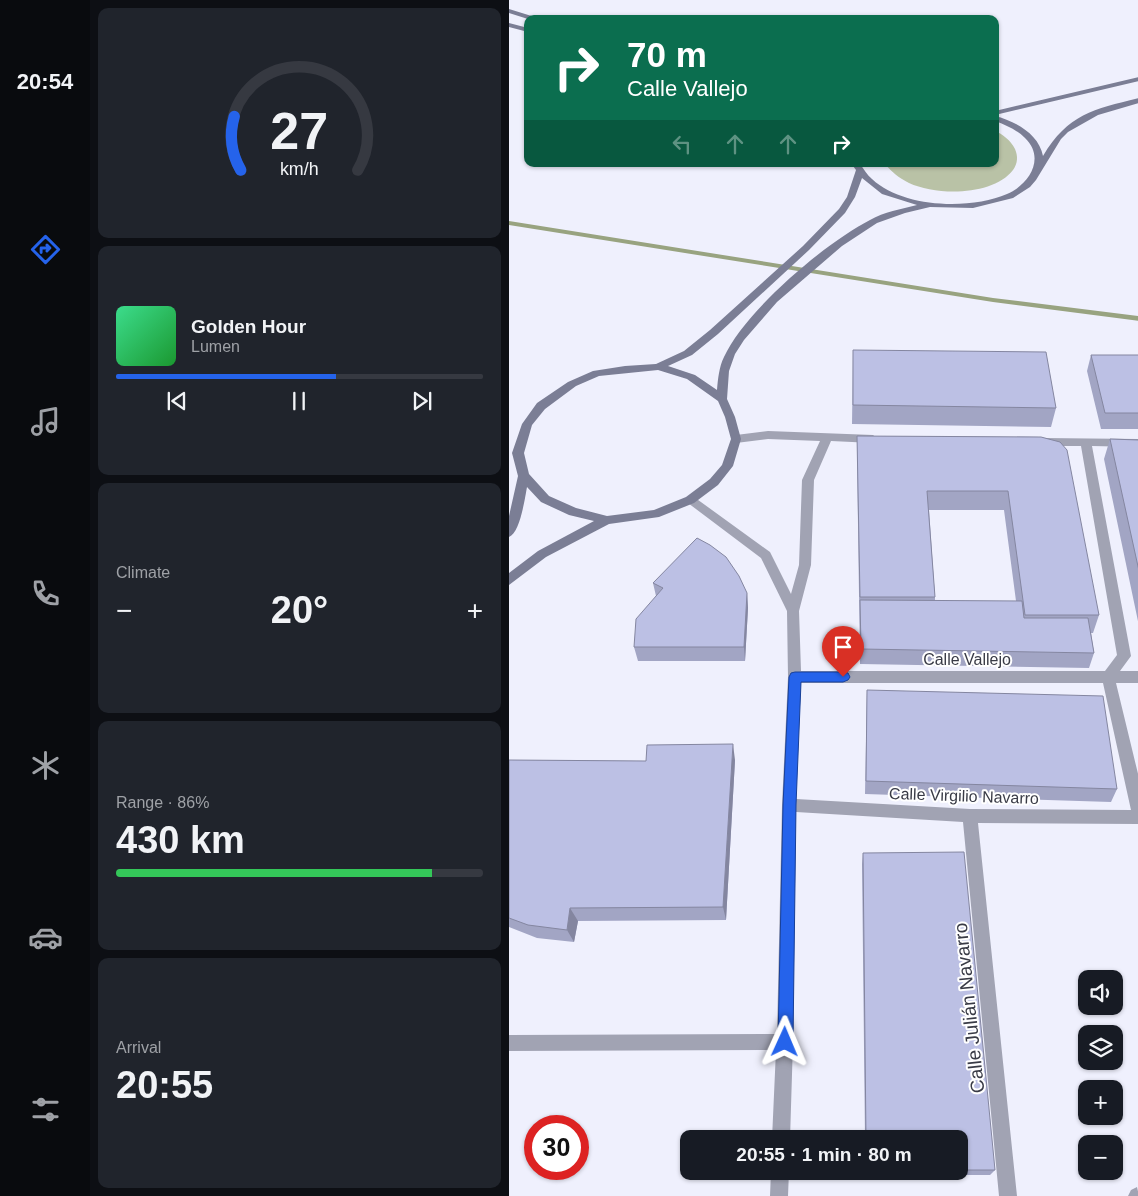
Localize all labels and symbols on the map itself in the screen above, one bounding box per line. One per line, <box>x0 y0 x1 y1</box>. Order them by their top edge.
pin <box>822 626 864 677</box>
street label: Calle Vallejo <box>923 651 1011 668</box>
street label: Calle Virgilio Navarro <box>889 785 1039 807</box>
street label: Calle Julián Navarro <box>950 922 988 1094</box>
position arrow <box>758 1015 810 1067</box>
speed limit sign: 30 <box>524 1115 589 1180</box>

